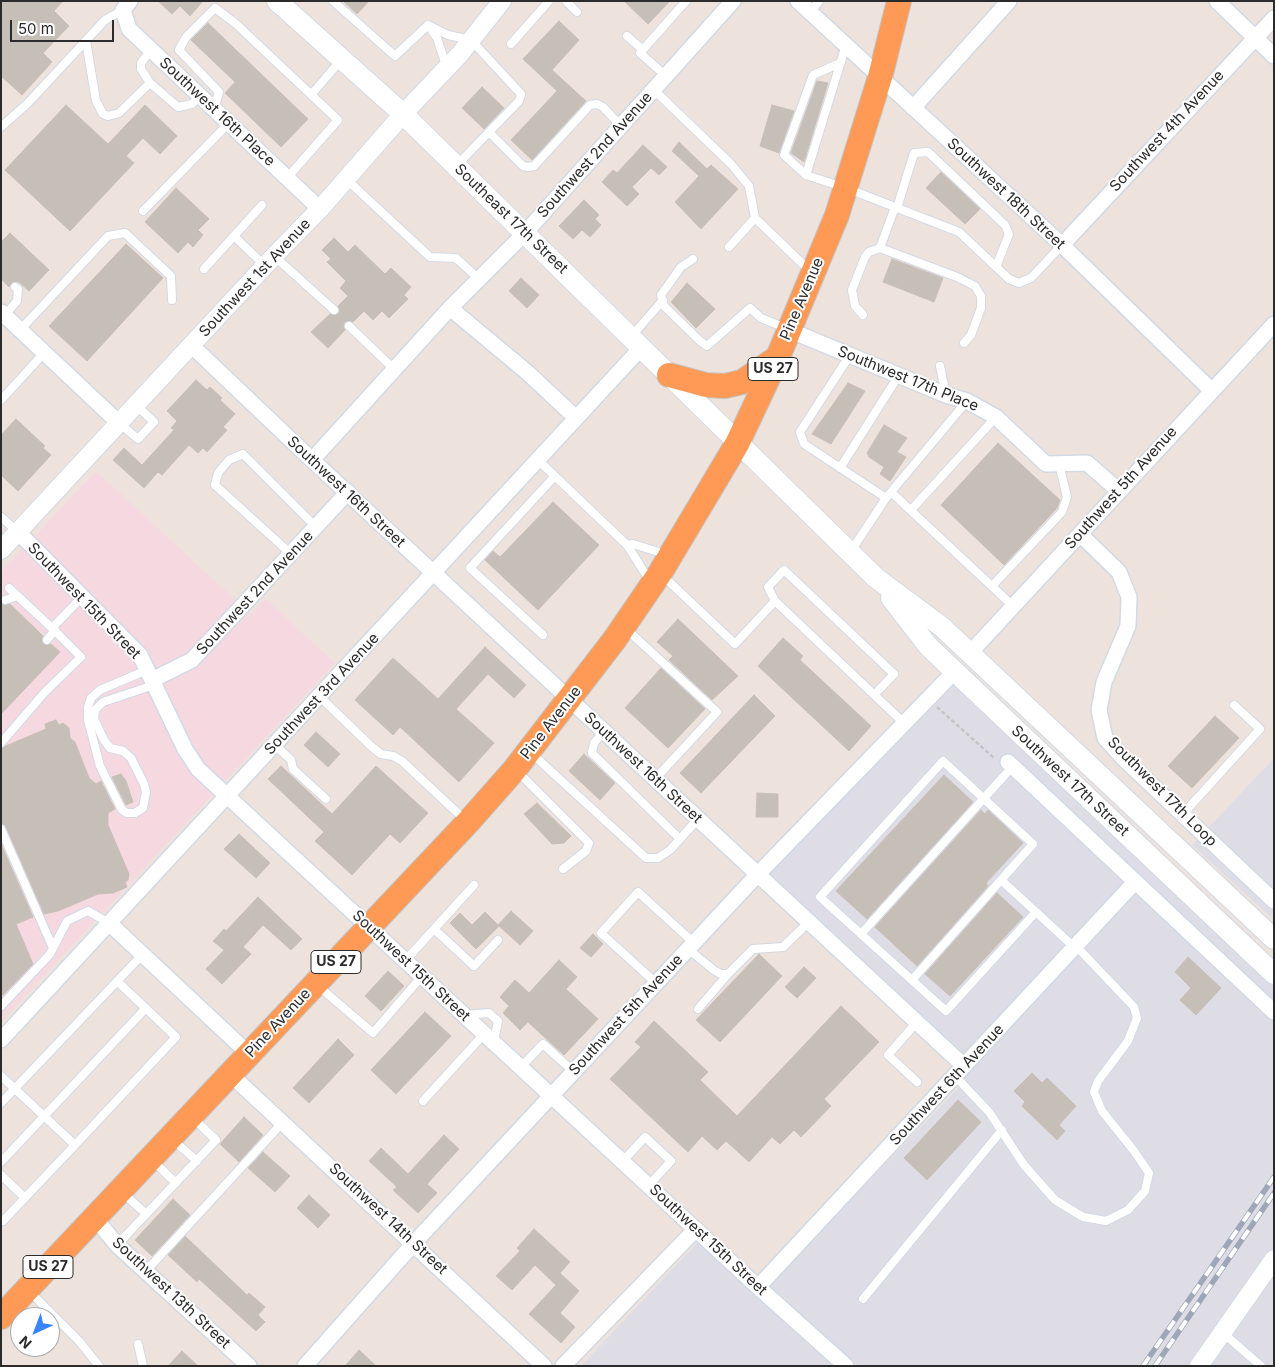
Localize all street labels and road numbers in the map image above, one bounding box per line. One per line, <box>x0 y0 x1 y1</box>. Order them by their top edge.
street label: Southwest 16th Place <box>155 54 279 170</box>
street label: Southwest 4th Avenue <box>1106 67 1228 195</box>
street label: Southwest 2nd Avenue <box>534 88 656 222</box>
street label: Southwest 18th Street <box>943 135 1069 253</box>
street label: Southeast 17th Street <box>451 160 571 278</box>
street label: Southwest 1st Avenue <box>196 215 314 341</box>
street label: Pine Avenue <box>777 255 827 343</box>
street label: Southwest 17th Place <box>835 342 981 416</box>
road number: US 27 <box>748 358 798 380</box>
street label: Southwest 5th Avenue <box>1061 423 1181 553</box>
street label: Southwest 16th Street <box>283 433 409 551</box>
street label: Southwest 2nd Avenue <box>193 527 317 659</box>
street label: Southwest 15th Street <box>24 539 144 663</box>
street label: Southwest 3rd Avenue <box>261 629 383 759</box>
street label: Pine Avenue <box>517 683 585 763</box>
street label: Southwest 16th Street <box>580 709 706 827</box>
street label: Southwest 17th Street <box>1008 722 1132 840</box>
street label: Southwest 17th Loop <box>1104 734 1220 850</box>
street label: Southwest 15th Street <box>348 907 474 1025</box>
road number: US 27 <box>311 950 361 974</box>
street label: Southwest 5th Avenue <box>565 951 687 1079</box>
street label: Pine Avenue <box>242 985 314 1061</box>
street label: Southwest 6th Avenue <box>886 1021 1008 1149</box>
street label: Southwest 14th Street <box>325 1160 451 1278</box>
street label: Southwest 15th Street <box>645 1181 771 1299</box>
street label: Southwest 13th Street <box>108 1234 234 1352</box>
road number: US 27 <box>23 1256 73 1278</box>

